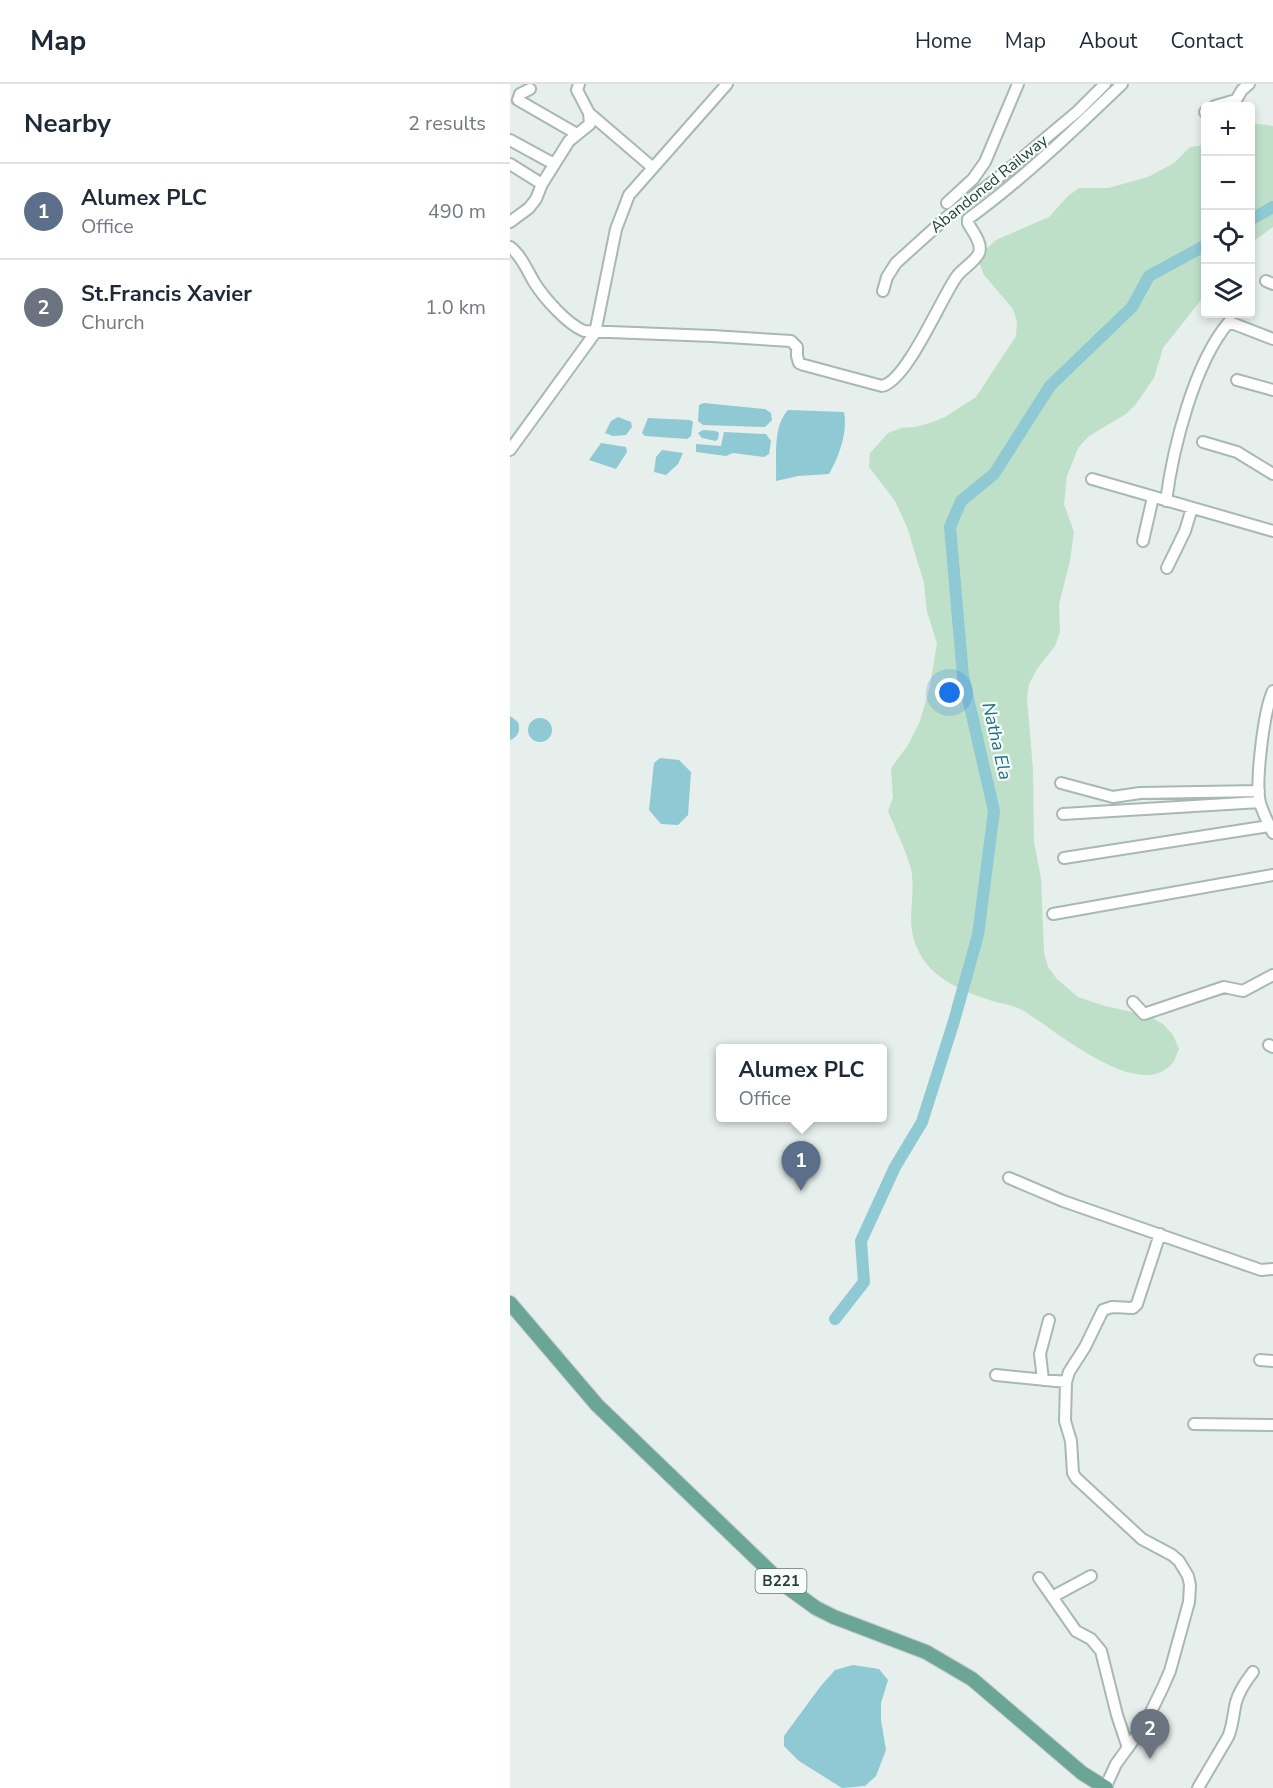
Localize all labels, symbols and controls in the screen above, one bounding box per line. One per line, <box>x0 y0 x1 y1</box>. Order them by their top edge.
text: Map <box>30 22 86 60</box>
text: Home <box>915 27 972 55</box>
text: Map <box>1005 27 1046 55</box>
text: About <box>1079 27 1137 55</box>
text: Contact <box>1170 27 1243 55</box>
map controls <box>1201 102 1255 318</box>
button: + <box>1201 102 1255 156</box>
text: Nearby <box>24 106 111 141</box>
text: 2 results <box>408 110 486 137</box>
street label: Abandoned Railway <box>926 129 1053 238</box>
button: − <box>1201 156 1255 210</box>
text: Alumex PLC <box>81 183 207 213</box>
text: 1 <box>38 198 50 225</box>
text: 490 m <box>428 198 486 225</box>
button: locate <box>1201 210 1255 264</box>
text: Office <box>81 213 134 240</box>
button: layers <box>1201 264 1255 318</box>
text: St.Francis Xavier <box>81 279 252 309</box>
text: 2 <box>38 294 50 321</box>
text: 1.0 km <box>425 294 486 321</box>
text: Church <box>81 309 145 336</box>
your location <box>935 678 964 707</box>
water label: Natha Ela <box>976 700 1018 782</box>
popup <box>716 1044 887 1122</box>
text: Alumex PLC <box>738 1055 865 1085</box>
text: Office <box>738 1085 791 1112</box>
pin: 1 <box>782 1142 820 1191</box>
road number: B221 <box>756 1569 806 1593</box>
pin: 2 <box>1130 1710 1170 1759</box>

